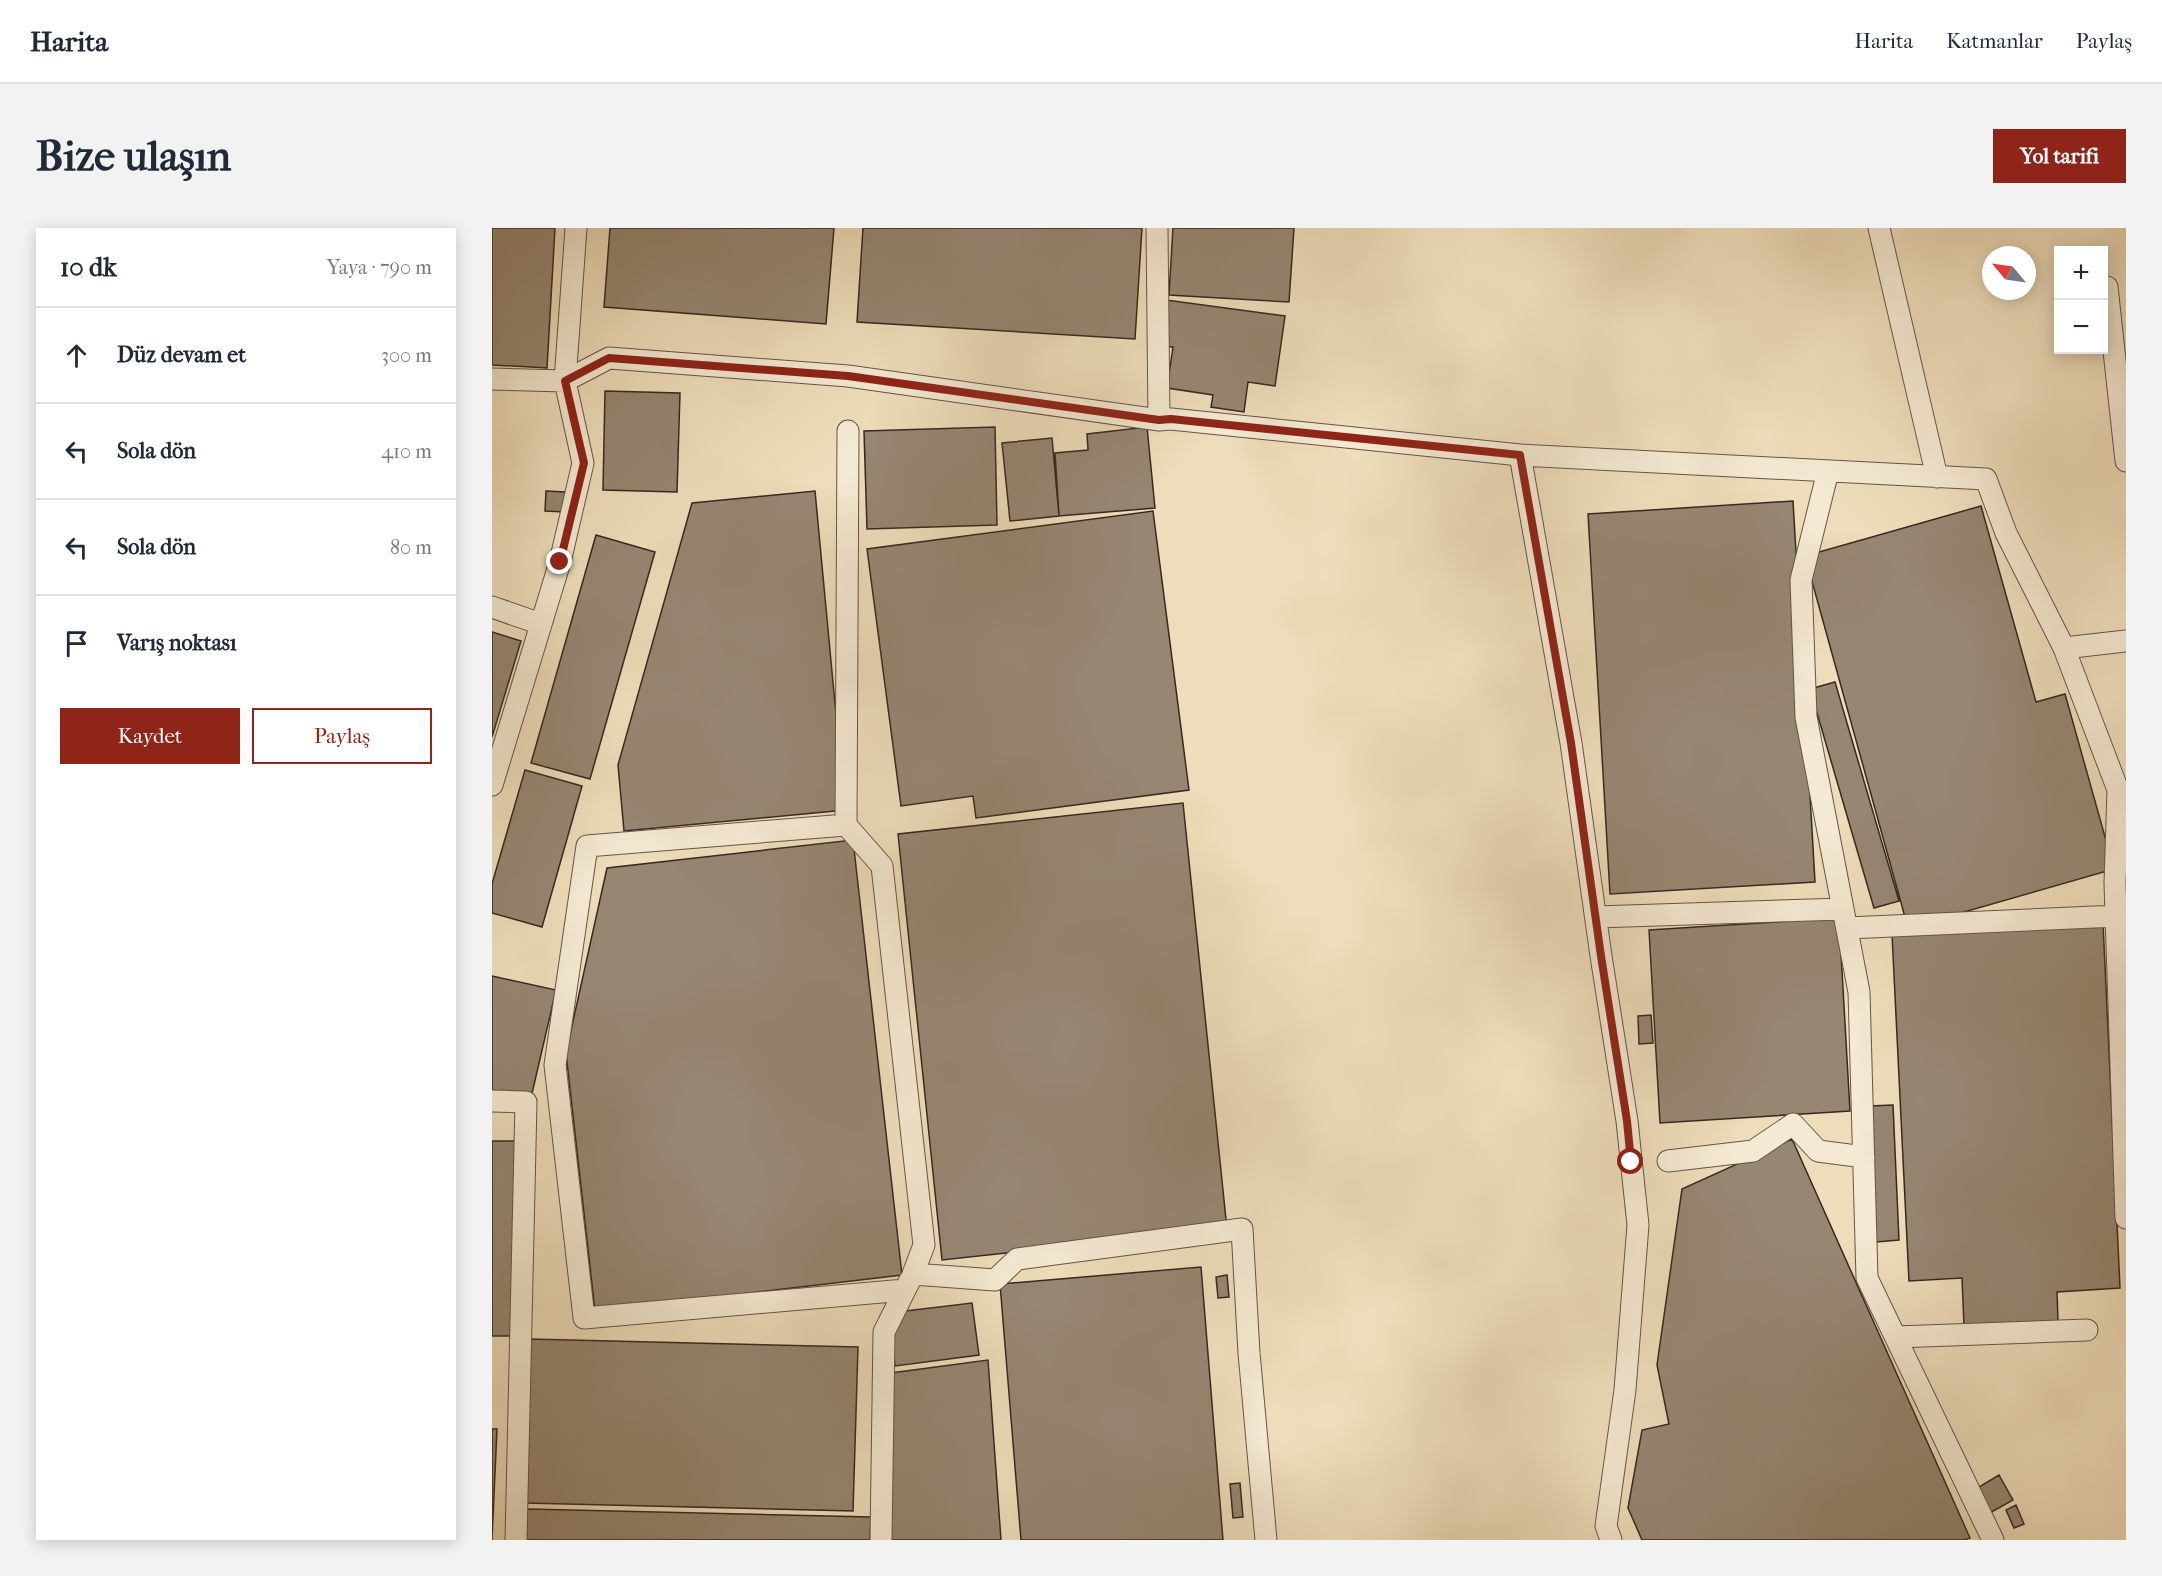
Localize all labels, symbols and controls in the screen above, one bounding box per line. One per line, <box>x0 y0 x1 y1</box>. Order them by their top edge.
text: Harita <box>30 25 108 58</box>
text: Harita <box>1855 29 1913 53</box>
text: Katmanlar <box>1946 29 2043 53</box>
text: Paylaş <box>2076 29 2132 53</box>
button: Yol tarifi <box>1993 129 2126 183</box>
text: Bize ulaşın <box>36 132 231 181</box>
north arrow <box>1982 246 2036 300</box>
map controls <box>2054 246 2108 354</box>
button: + <box>2054 246 2108 300</box>
text: 10 dk <box>60 252 117 283</box>
text: Yaya · 790 m <box>327 256 432 279</box>
button: − <box>2054 300 2108 354</box>
icon: ahead <box>60 339 93 372</box>
text: Düz devam et <box>117 342 246 368</box>
text: 300 m <box>381 344 432 367</box>
icon: left <box>60 435 93 468</box>
text: Sola dön <box>117 438 196 464</box>
text: 410 m <box>381 440 432 463</box>
icon: left <box>60 531 93 564</box>
text: Sola dön <box>117 534 196 560</box>
text: 80 m <box>390 536 432 559</box>
route end <box>546 548 572 574</box>
icon: arrive <box>60 627 93 660</box>
text: Varış noktası <box>117 630 236 656</box>
button: Kaydet <box>60 708 240 764</box>
button: Paylaş <box>252 708 432 764</box>
route start <box>1617 1148 1643 1174</box>

